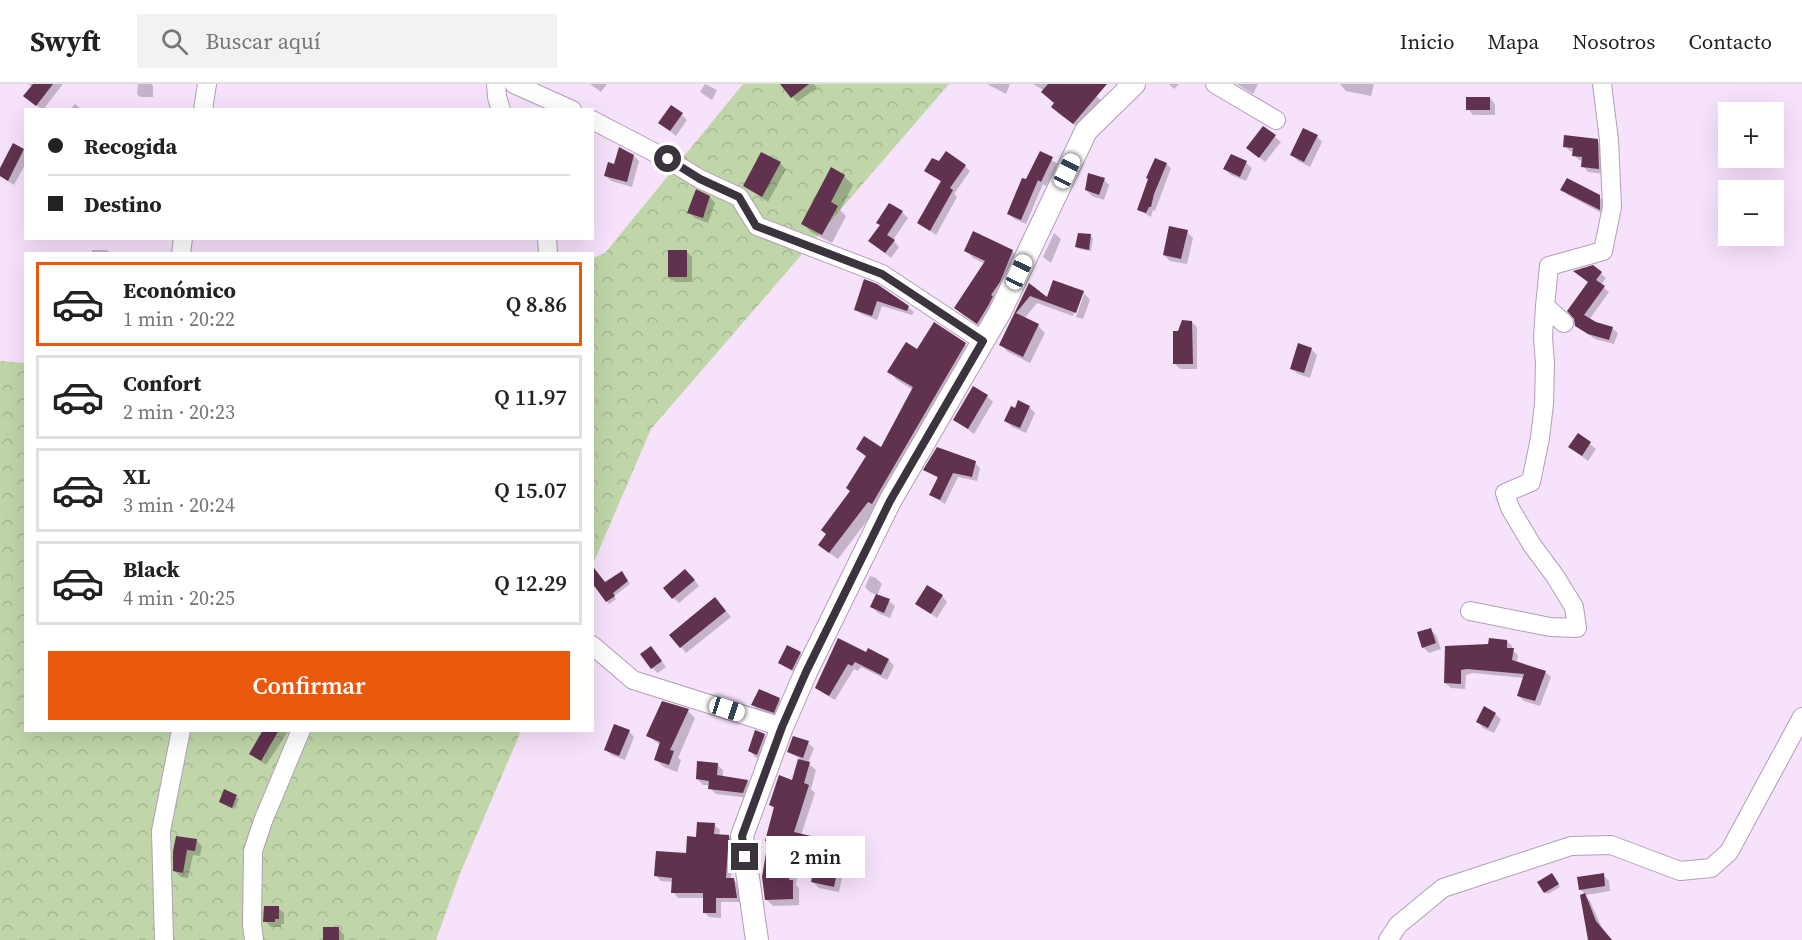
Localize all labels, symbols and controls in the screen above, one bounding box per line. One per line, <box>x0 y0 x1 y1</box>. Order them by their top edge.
search box <box>137 14 557 68</box>
text: Swyft <box>30 22 101 60</box>
icon: search <box>158 25 191 58</box>
text: Buscar aquí <box>206 26 320 56</box>
text: Inicio <box>1400 27 1454 56</box>
text: Mapa <box>1487 27 1539 56</box>
text: Nosotros <box>1572 27 1655 56</box>
text: Contacto <box>1688 27 1772 56</box>
map controls <box>1718 102 1784 246</box>
button: + <box>1718 102 1784 168</box>
text: Recogida <box>84 131 177 161</box>
route start <box>654 145 681 172</box>
car <box>1051 151 1083 191</box>
button: − <box>1718 180 1784 246</box>
text: Destino <box>84 189 162 219</box>
car <box>1003 252 1035 292</box>
text: Económico <box>123 275 236 305</box>
icon: car <box>51 277 105 331</box>
text: Q 8.86 <box>506 289 567 319</box>
text: 1 min · 20:22 <box>123 305 235 333</box>
text: Confort <box>123 368 201 398</box>
icon: car <box>51 370 105 424</box>
text: Q 11.97 <box>494 382 567 412</box>
text: 2 min · 20:23 <box>123 398 235 426</box>
text: XL <box>123 461 150 491</box>
icon: car <box>51 463 105 517</box>
text: Q 15.07 <box>494 475 567 505</box>
text: 3 min · 20:24 <box>123 491 235 519</box>
text: Black <box>123 554 180 584</box>
icon: car <box>51 556 105 610</box>
text: Q 12.29 <box>494 568 567 598</box>
text: 4 min · 20:25 <box>123 584 235 612</box>
button: Confirmar <box>48 651 570 720</box>
car <box>707 695 747 723</box>
callout: 2 min <box>766 836 865 878</box>
route end <box>731 843 758 870</box>
text: 2 min <box>790 843 841 871</box>

